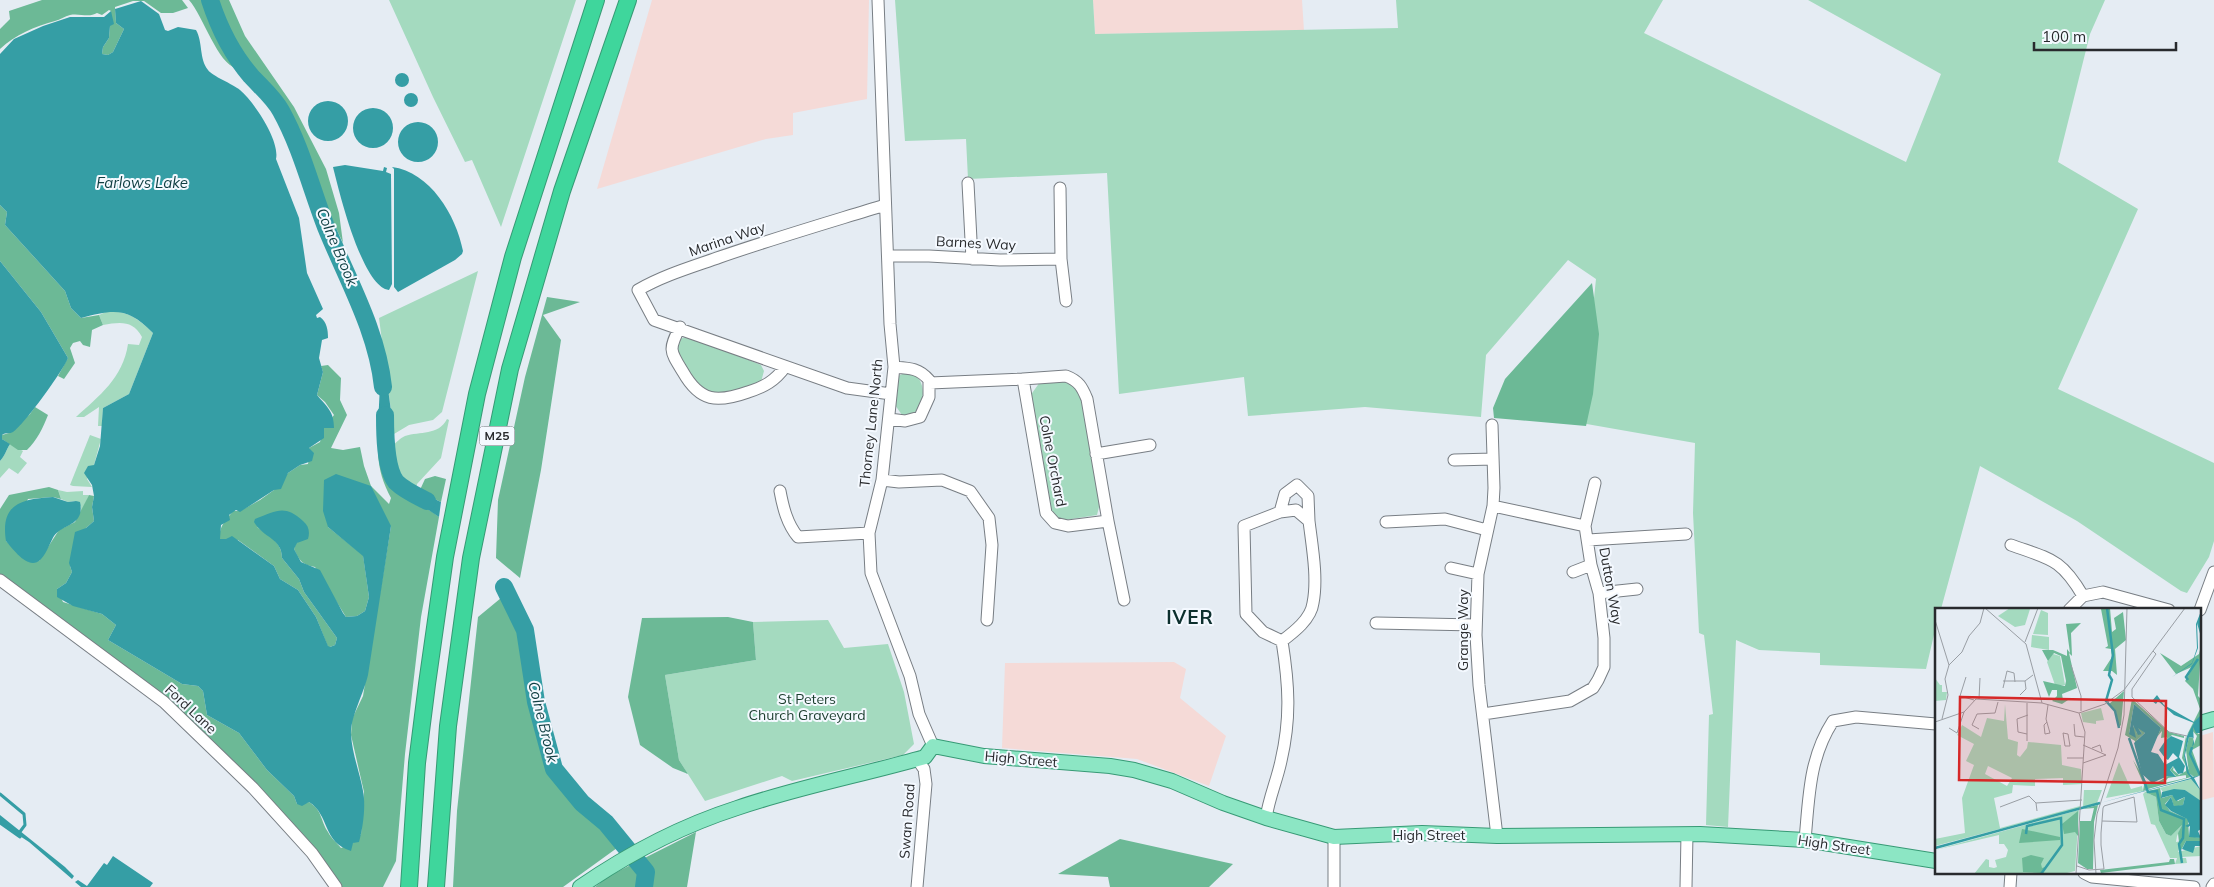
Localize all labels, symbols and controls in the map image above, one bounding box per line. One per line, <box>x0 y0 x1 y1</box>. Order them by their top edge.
scale bar <box>2034 20 2176 52</box>
text: 100 m <box>2042 27 2086 46</box>
water label: Farlows Lake <box>96 173 188 192</box>
water label: Colne Brook <box>312 205 363 290</box>
street label: Marina Way <box>686 217 768 260</box>
street label: Barnes Way <box>936 232 1017 254</box>
street label: Thorney Lane North <box>855 358 887 488</box>
street label: Colne Orchard <box>1035 414 1071 508</box>
road number: M25 <box>480 426 514 446</box>
street label: Dutton Way <box>1595 546 1627 627</box>
street label: Grange Way <box>1454 588 1472 671</box>
district label: IVER <box>1166 605 1214 629</box>
inset map <box>1935 608 2202 874</box>
water label: Colne Brook <box>524 679 563 766</box>
street label: Ford Lane <box>161 680 221 738</box>
park label: St Peters Church Graveyard <box>748 690 866 724</box>
street label: High Street <box>984 747 1058 771</box>
street label: Swan Road <box>895 783 919 859</box>
street label: High Street <box>1392 826 1466 844</box>
street label: High Street <box>1797 831 1872 859</box>

